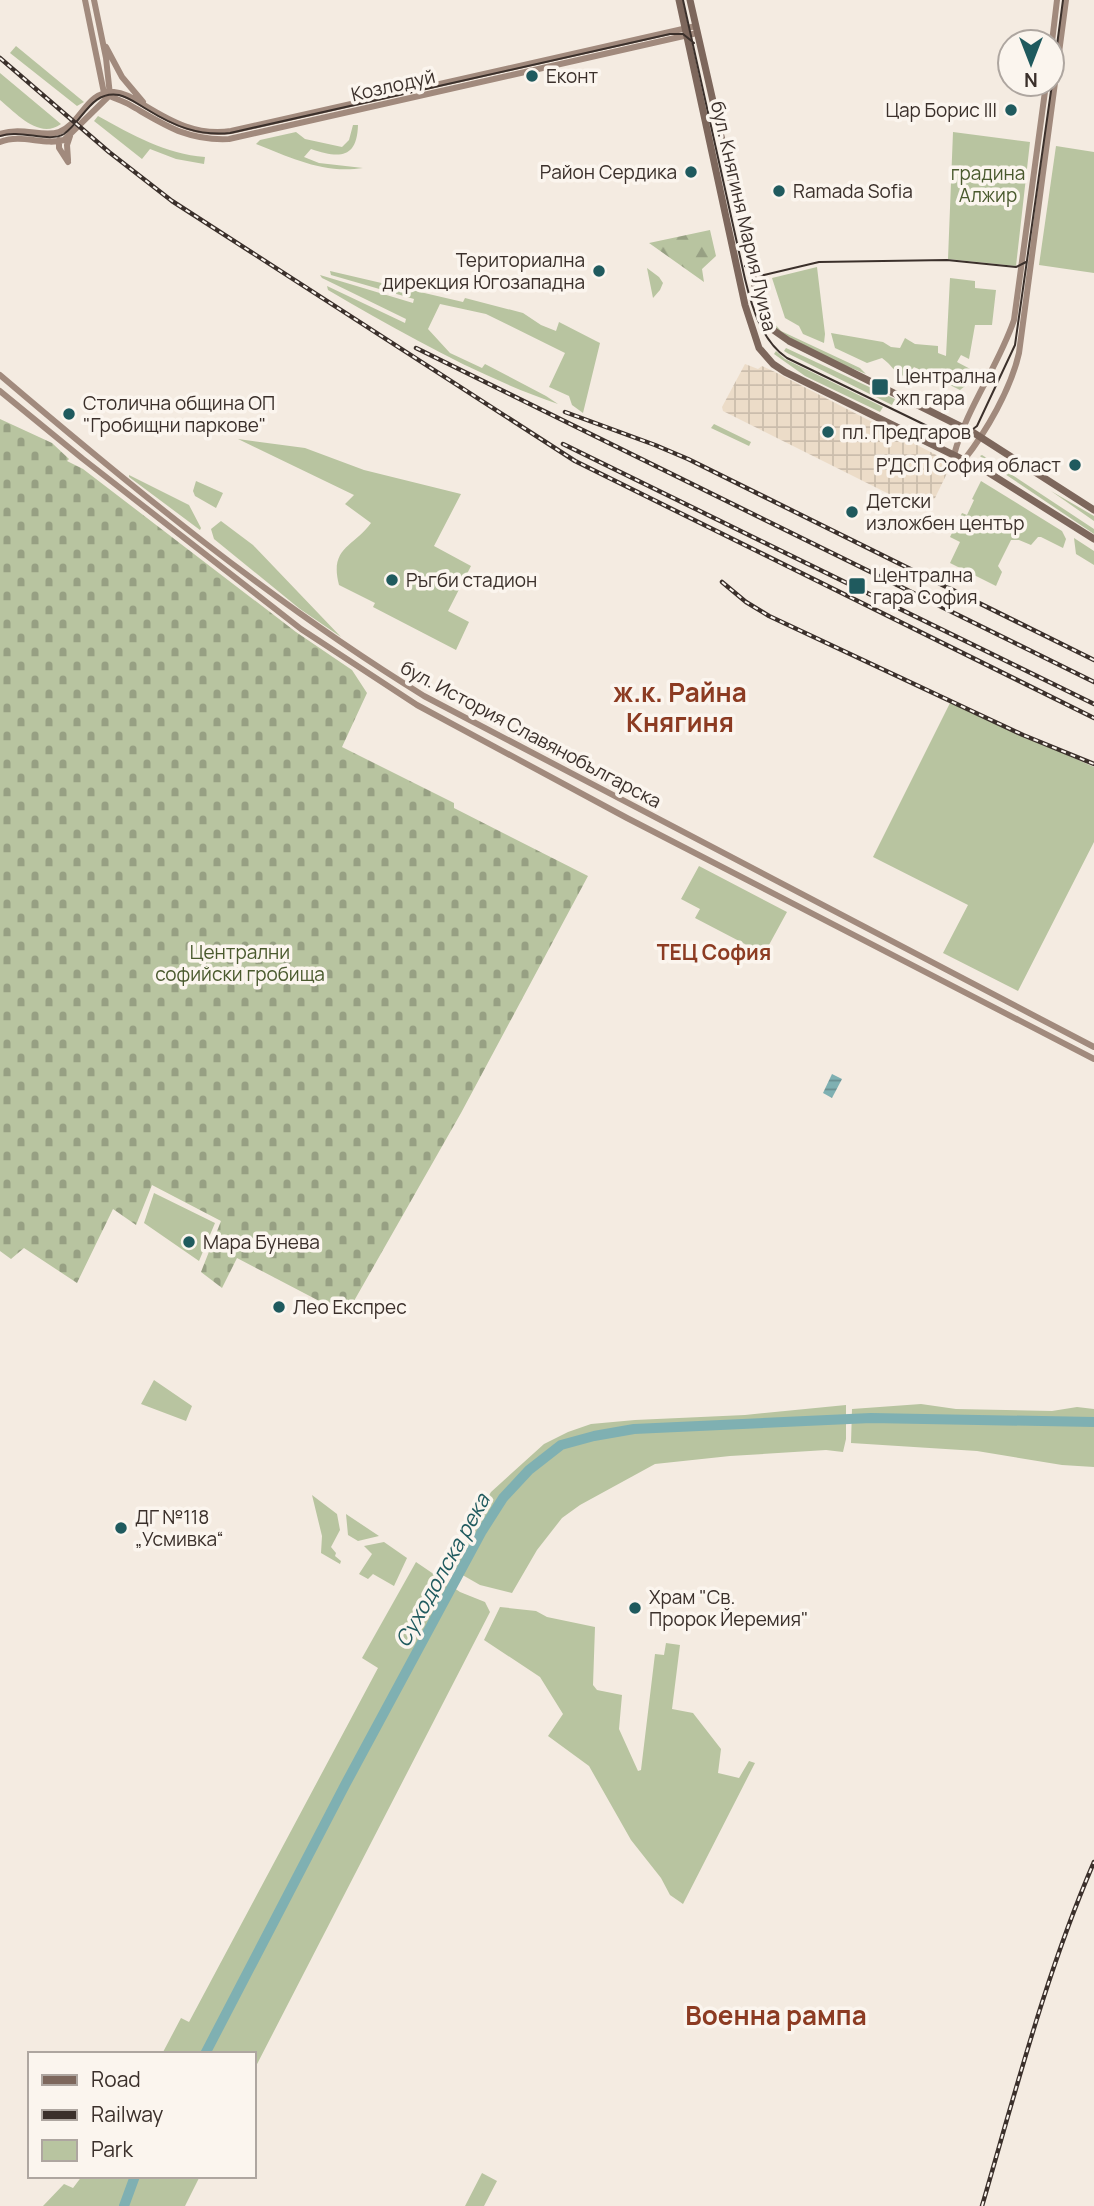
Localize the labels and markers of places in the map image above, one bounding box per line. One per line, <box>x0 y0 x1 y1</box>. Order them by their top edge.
place label: Еконт <box>546 63 599 89</box>
marker: Еконт <box>524 68 540 84</box>
place label: Цар Борис III <box>885 97 997 123</box>
marker: Цар Борис III <box>1003 102 1019 118</box>
place label: Район Сердика <box>540 159 677 185</box>
marker: Район Сердика <box>683 164 699 180</box>
place label: Ramada Sofia <box>793 178 913 204</box>
marker: Ramada Sofia <box>771 183 787 199</box>
place label: Териториална дирекция Югозападна <box>382 247 585 295</box>
marker: Териториална дирекция Югозападна <box>591 263 607 279</box>
place label: Централна жп гара <box>896 363 996 411</box>
marker: Централна жп гара <box>870 377 890 397</box>
place label: Столична община ОП "Гробищни паркове" <box>83 390 275 438</box>
marker: Столична община ОП "Гробищни паркове" <box>61 406 77 422</box>
place label: пл. Предгаров <box>842 419 971 445</box>
marker: пл. Предгаров <box>820 424 836 440</box>
place label: Р'ДСП София област <box>876 452 1061 478</box>
marker: Р'ДСП София област <box>1067 457 1083 473</box>
place label: Детски изложбен център <box>866 488 1024 536</box>
marker: Детски изложбен център <box>844 504 860 520</box>
place label: Централна гара София <box>873 562 977 610</box>
place label: Ръгби стадион <box>406 567 537 593</box>
marker: Ръгби стадион <box>384 572 400 588</box>
marker: Централна гара София <box>847 576 867 596</box>
place label: Мара Бунева <box>203 1229 320 1255</box>
marker: Мара Бунева <box>181 1234 197 1250</box>
place label: Лео Експрес <box>293 1294 407 1320</box>
marker: Лео Експрес <box>271 1299 287 1315</box>
place label: ДГ №118 „Усмивка“ <box>135 1504 224 1552</box>
marker: ДГ №118 „Усмивка“ <box>113 1520 129 1536</box>
place label: Храм "Св. Пророк Йеремия" <box>649 1584 808 1632</box>
marker: Храм "Св. Пророк Йеремия" <box>627 1600 643 1616</box>

